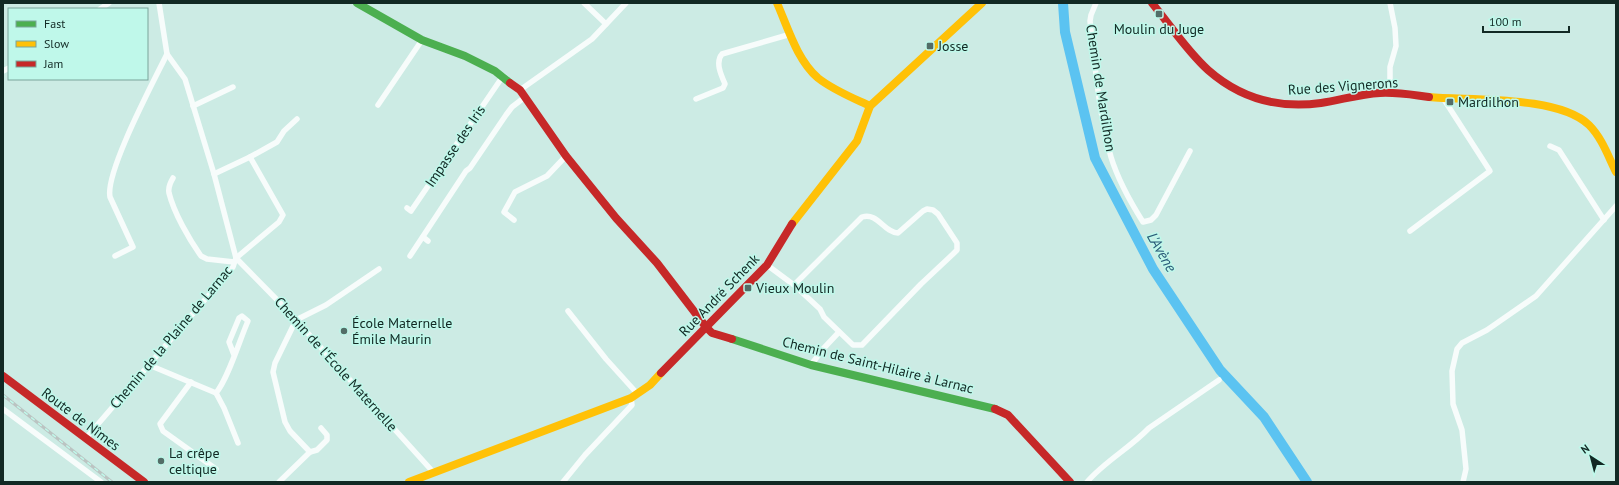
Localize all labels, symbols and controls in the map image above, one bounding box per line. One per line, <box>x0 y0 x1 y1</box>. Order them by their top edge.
legend <box>8 8 148 80</box>
scale bar <box>1483 8 1569 34</box>
marker: Moulin du Juge <box>1154 9 1164 19</box>
text: 100 m <box>1489 14 1522 29</box>
text: Fast <box>44 16 65 31</box>
place label: Moulin du Juge <box>1114 20 1204 38</box>
street label: Chemin de Mardilhon <box>1082 23 1120 153</box>
text: Slow <box>44 36 69 51</box>
place label: Josse <box>937 37 968 55</box>
marker: Josse <box>925 41 935 51</box>
text: Jam <box>43 56 63 71</box>
street label: Rue des Vignerons <box>1287 73 1399 99</box>
place label: Mardilhon <box>1458 93 1519 111</box>
marker: Mardilhon <box>1445 97 1455 107</box>
street label: Impasse des Iris <box>421 101 489 191</box>
water label: L'Avène <box>1143 229 1181 275</box>
street label: Rue André Schenk <box>675 250 763 340</box>
street label: Chemin de la Plaine de Larnac <box>106 262 236 412</box>
place label: Vieux Moulin <box>755 279 835 297</box>
marker: Vieux Moulin <box>743 283 753 293</box>
street label: Chemin de l'École Maternelle <box>271 293 401 435</box>
place label: École Maternelle Émile Maurin <box>352 314 452 348</box>
marker: École Maternelle Émile Maurin <box>339 326 349 336</box>
street label: Chemin de Saint-Hilaire à Larnac <box>780 332 976 398</box>
street label: Route de Nîmes <box>38 383 124 455</box>
north arrow <box>1571 437 1611 477</box>
text: N <box>1578 441 1592 457</box>
place label: La crêpe celtique <box>169 444 220 478</box>
marker: La crêpe celtique <box>156 456 166 466</box>

